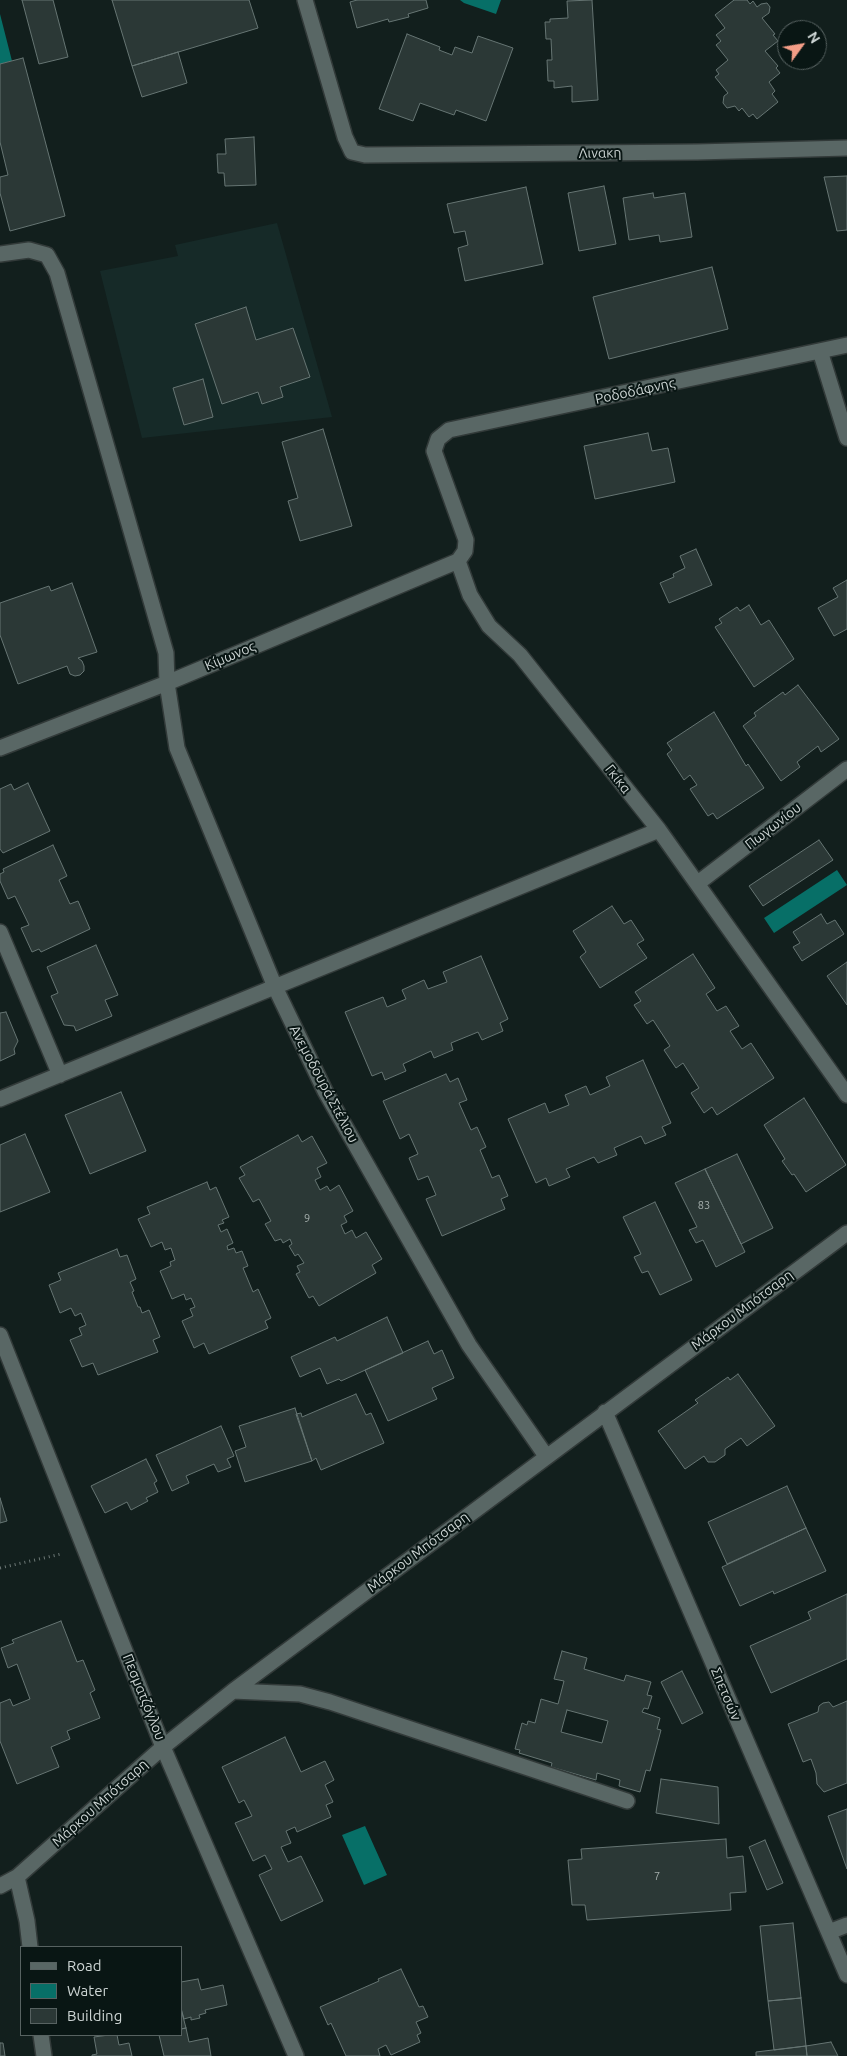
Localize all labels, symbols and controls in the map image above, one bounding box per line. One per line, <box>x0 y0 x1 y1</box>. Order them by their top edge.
north arrow <box>777 20 827 70</box>
text: N <box>804 29 823 46</box>
street label: Λινακη <box>578 144 622 162</box>
street label: Ροδοδάφνης <box>594 374 676 408</box>
street label: Κίμωνος <box>202 638 258 674</box>
street label: Γκίκα <box>601 761 635 797</box>
street label: Πωγωνίου <box>742 799 804 853</box>
street label: Ανεμοδουρά Στέλιου <box>286 1022 362 1146</box>
house number: 83 <box>698 1198 710 1212</box>
house number: 9 <box>304 1211 310 1225</box>
street label: Μάρκου Μπότσαρη <box>688 1266 796 1354</box>
street label: Μάρκου Μπότσαρη <box>364 1508 472 1596</box>
street label: Πεσματζόγλου <box>119 1651 169 1743</box>
street label: Σπετσών <box>707 1665 745 1723</box>
street label: Μάρκου Μπότσαρη <box>49 1756 151 1850</box>
house number: 7 <box>654 1869 660 1883</box>
legend <box>20 1946 182 2036</box>
text: Road <box>67 1957 102 1974</box>
text: Water <box>67 1982 108 1999</box>
text: Building <box>67 2007 122 2024</box>

